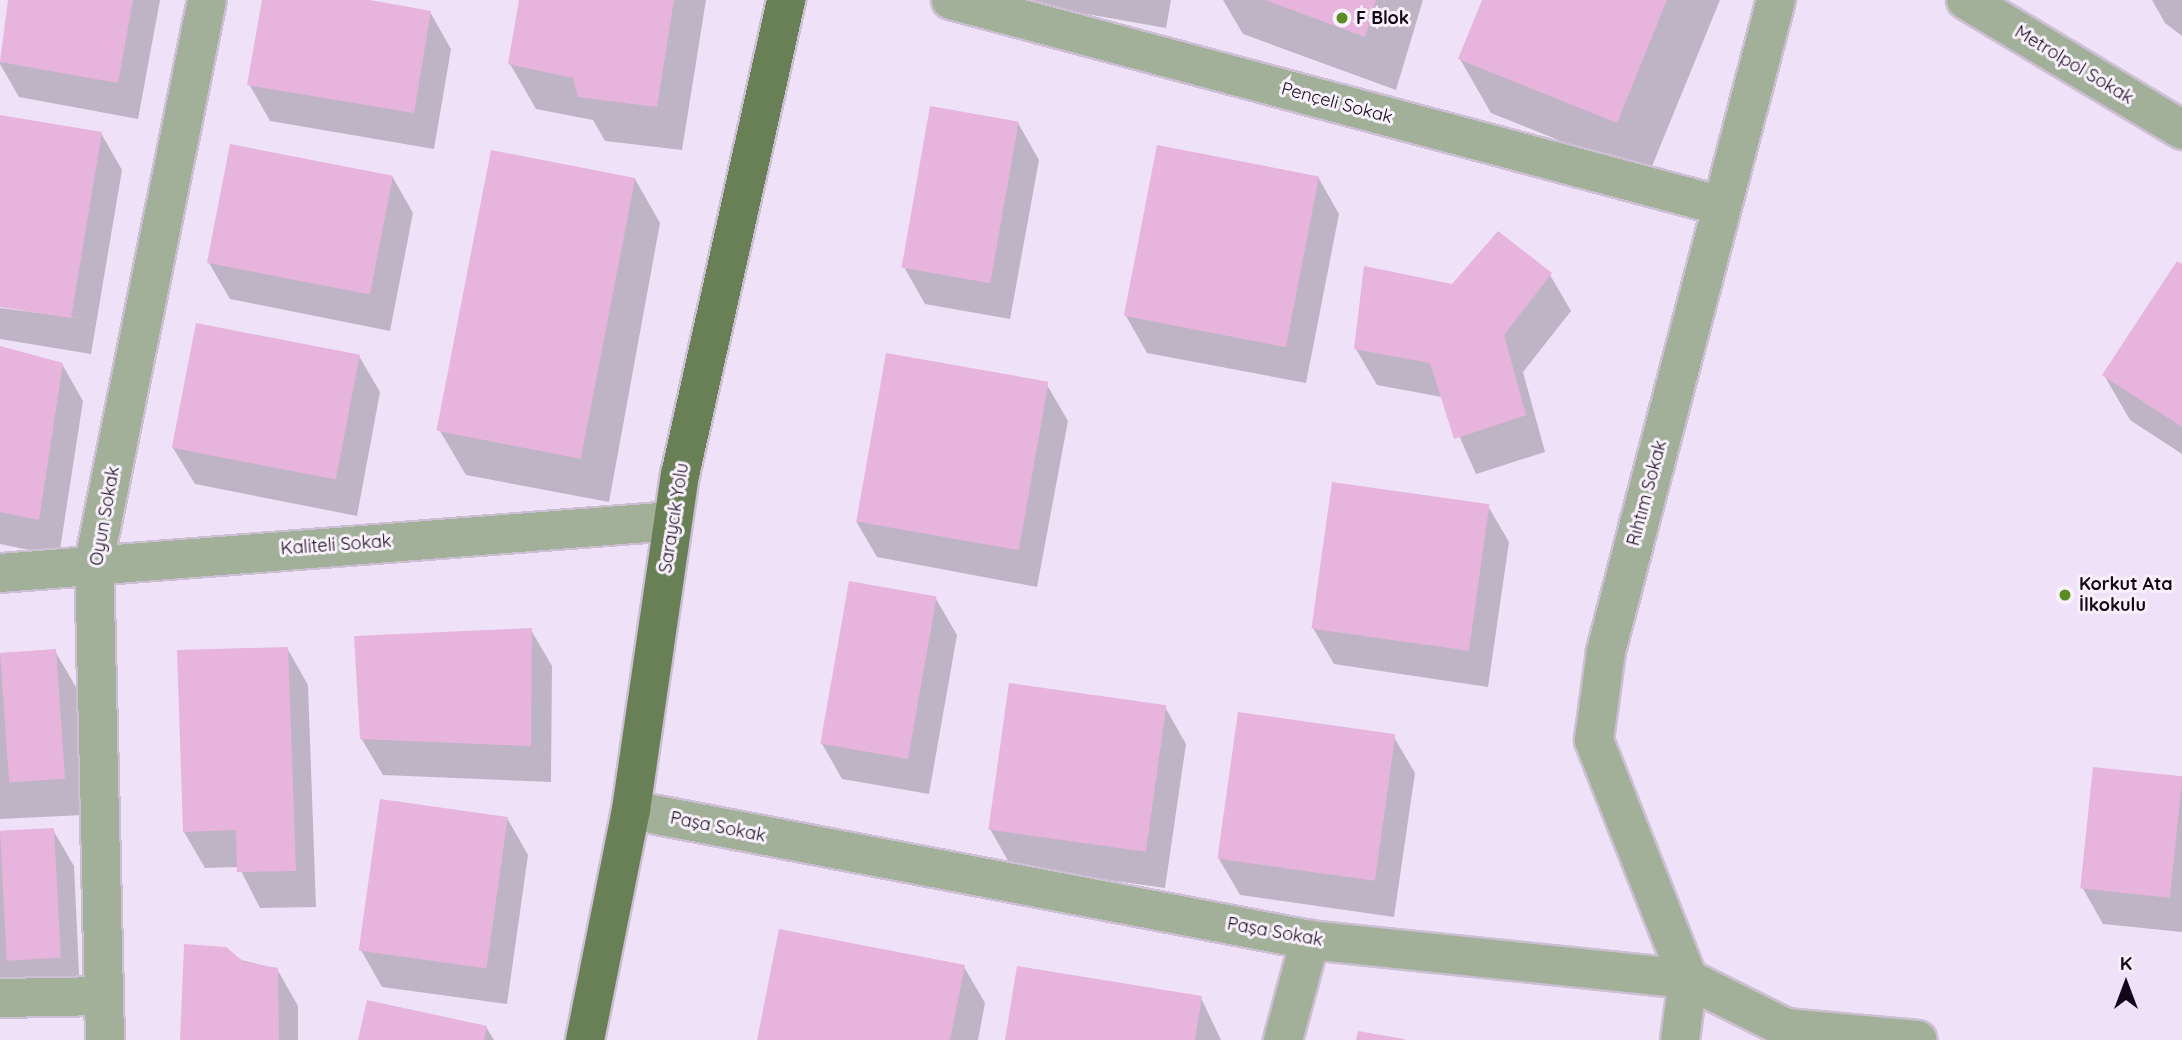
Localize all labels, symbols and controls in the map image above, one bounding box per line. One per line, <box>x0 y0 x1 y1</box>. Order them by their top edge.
place label: F Blok <box>1356 7 1409 29</box>
marker: F Blok <box>1334 10 1350 26</box>
street label: Metrolpol Sokak <box>2011 21 2137 109</box>
street label: Pençeli Sokak <box>1279 78 1395 128</box>
street label: Rıhtım Sokak <box>1623 438 1671 548</box>
street label: Saraycık Yolu <box>655 461 693 575</box>
street label: Oyun Sokak <box>86 465 124 567</box>
street label: Kaliteli Sokak <box>280 530 392 560</box>
place label: Korkut Ata İlkokulu <box>2079 574 2173 616</box>
marker: Korkut Ata İlkokulu <box>2057 587 2073 603</box>
street label: Paşa Sokak <box>668 807 768 847</box>
street label: Paşa Sokak <box>1225 913 1325 951</box>
north arrow <box>2091 949 2161 1019</box>
text: K <box>2120 951 2132 975</box>

